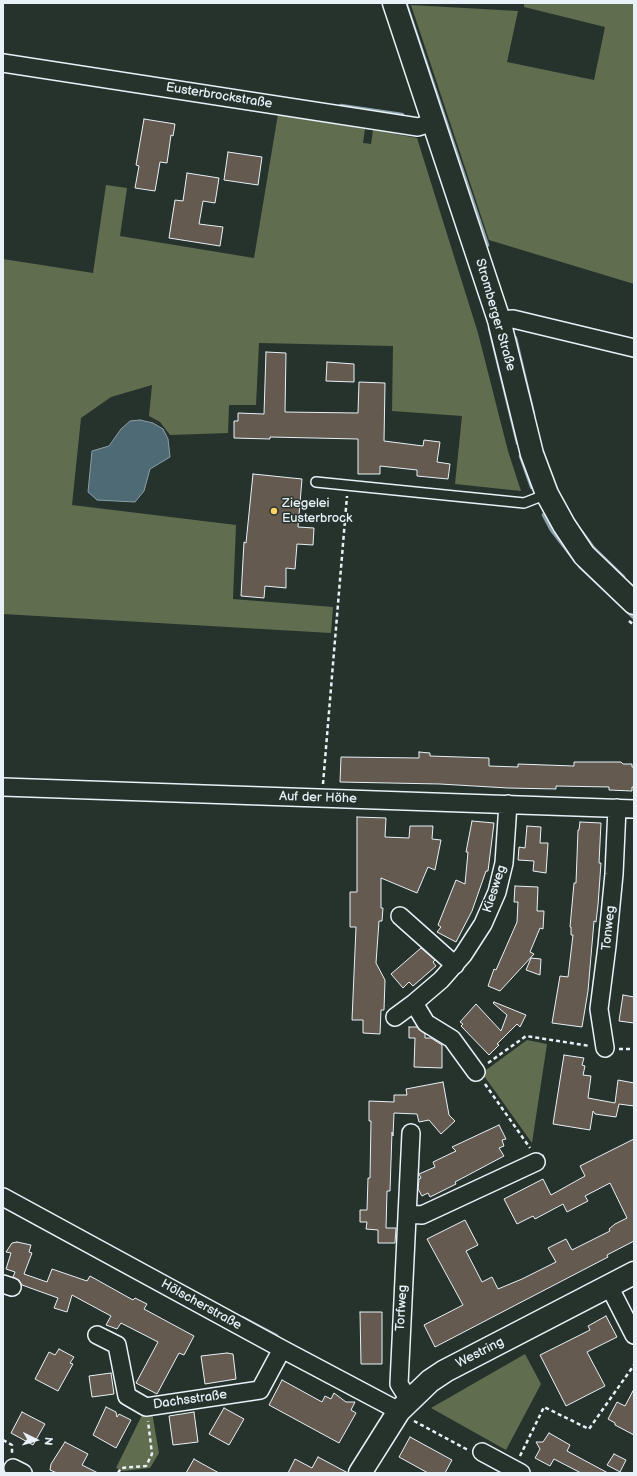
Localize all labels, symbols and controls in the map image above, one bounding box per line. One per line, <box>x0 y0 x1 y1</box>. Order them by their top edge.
street label: Eusterbrockstraße <box>165 80 273 112</box>
street label: Stromberger Straße <box>472 257 518 373</box>
place label: Ziegelei Eusterbrock <box>282 496 352 527</box>
marker: Ziegelei Eusterbrock <box>269 506 279 516</box>
street label: Auf der Höhe <box>279 789 357 807</box>
street label: Kiesweg <box>480 863 510 915</box>
street label: Tonweg <box>599 905 619 951</box>
street label: Hölscherstraße <box>158 1276 244 1334</box>
street label: Torfweg <box>393 1284 411 1332</box>
street label: Westring <box>453 1334 507 1372</box>
street label: Dachsstraße <box>152 1387 228 1413</box>
north arrow <box>16 1420 56 1460</box>
text: N <box>42 1436 55 1446</box>

